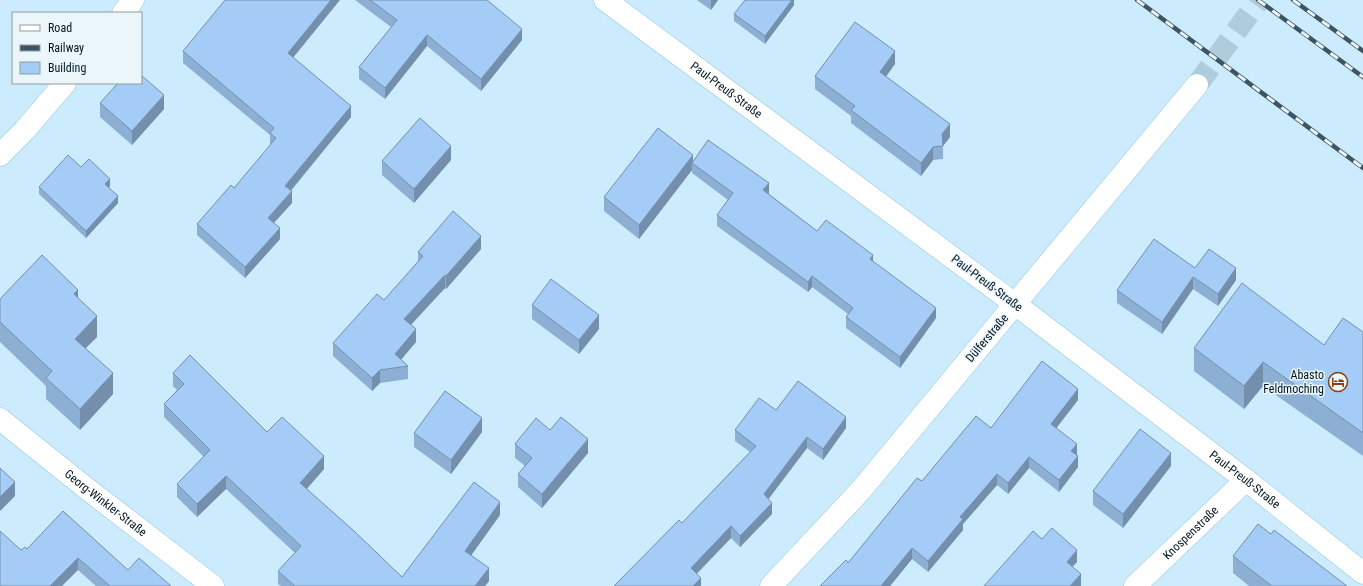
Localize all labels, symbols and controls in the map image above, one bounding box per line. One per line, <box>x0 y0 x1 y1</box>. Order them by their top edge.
legend <box>12 12 142 84</box>
text: Road <box>48 21 72 35</box>
text: Railway <box>48 41 84 55</box>
street label: Paul-Preuß-Straße <box>688 59 765 121</box>
text: Building <box>48 61 86 75</box>
street label: Paul-Preuß-Straße <box>949 252 1026 315</box>
street label: Dülferstraße <box>963 311 1011 365</box>
place label: Abasto Feldmoching <box>1263 368 1324 396</box>
hotel icon: Abasto Feldmoching <box>1327 371 1349 393</box>
street label: Paul-Preuß-Straße <box>1207 448 1283 512</box>
street label: Georg-Winkler-Straße <box>62 467 150 540</box>
street label: Knospenstraße <box>1160 503 1222 562</box>

